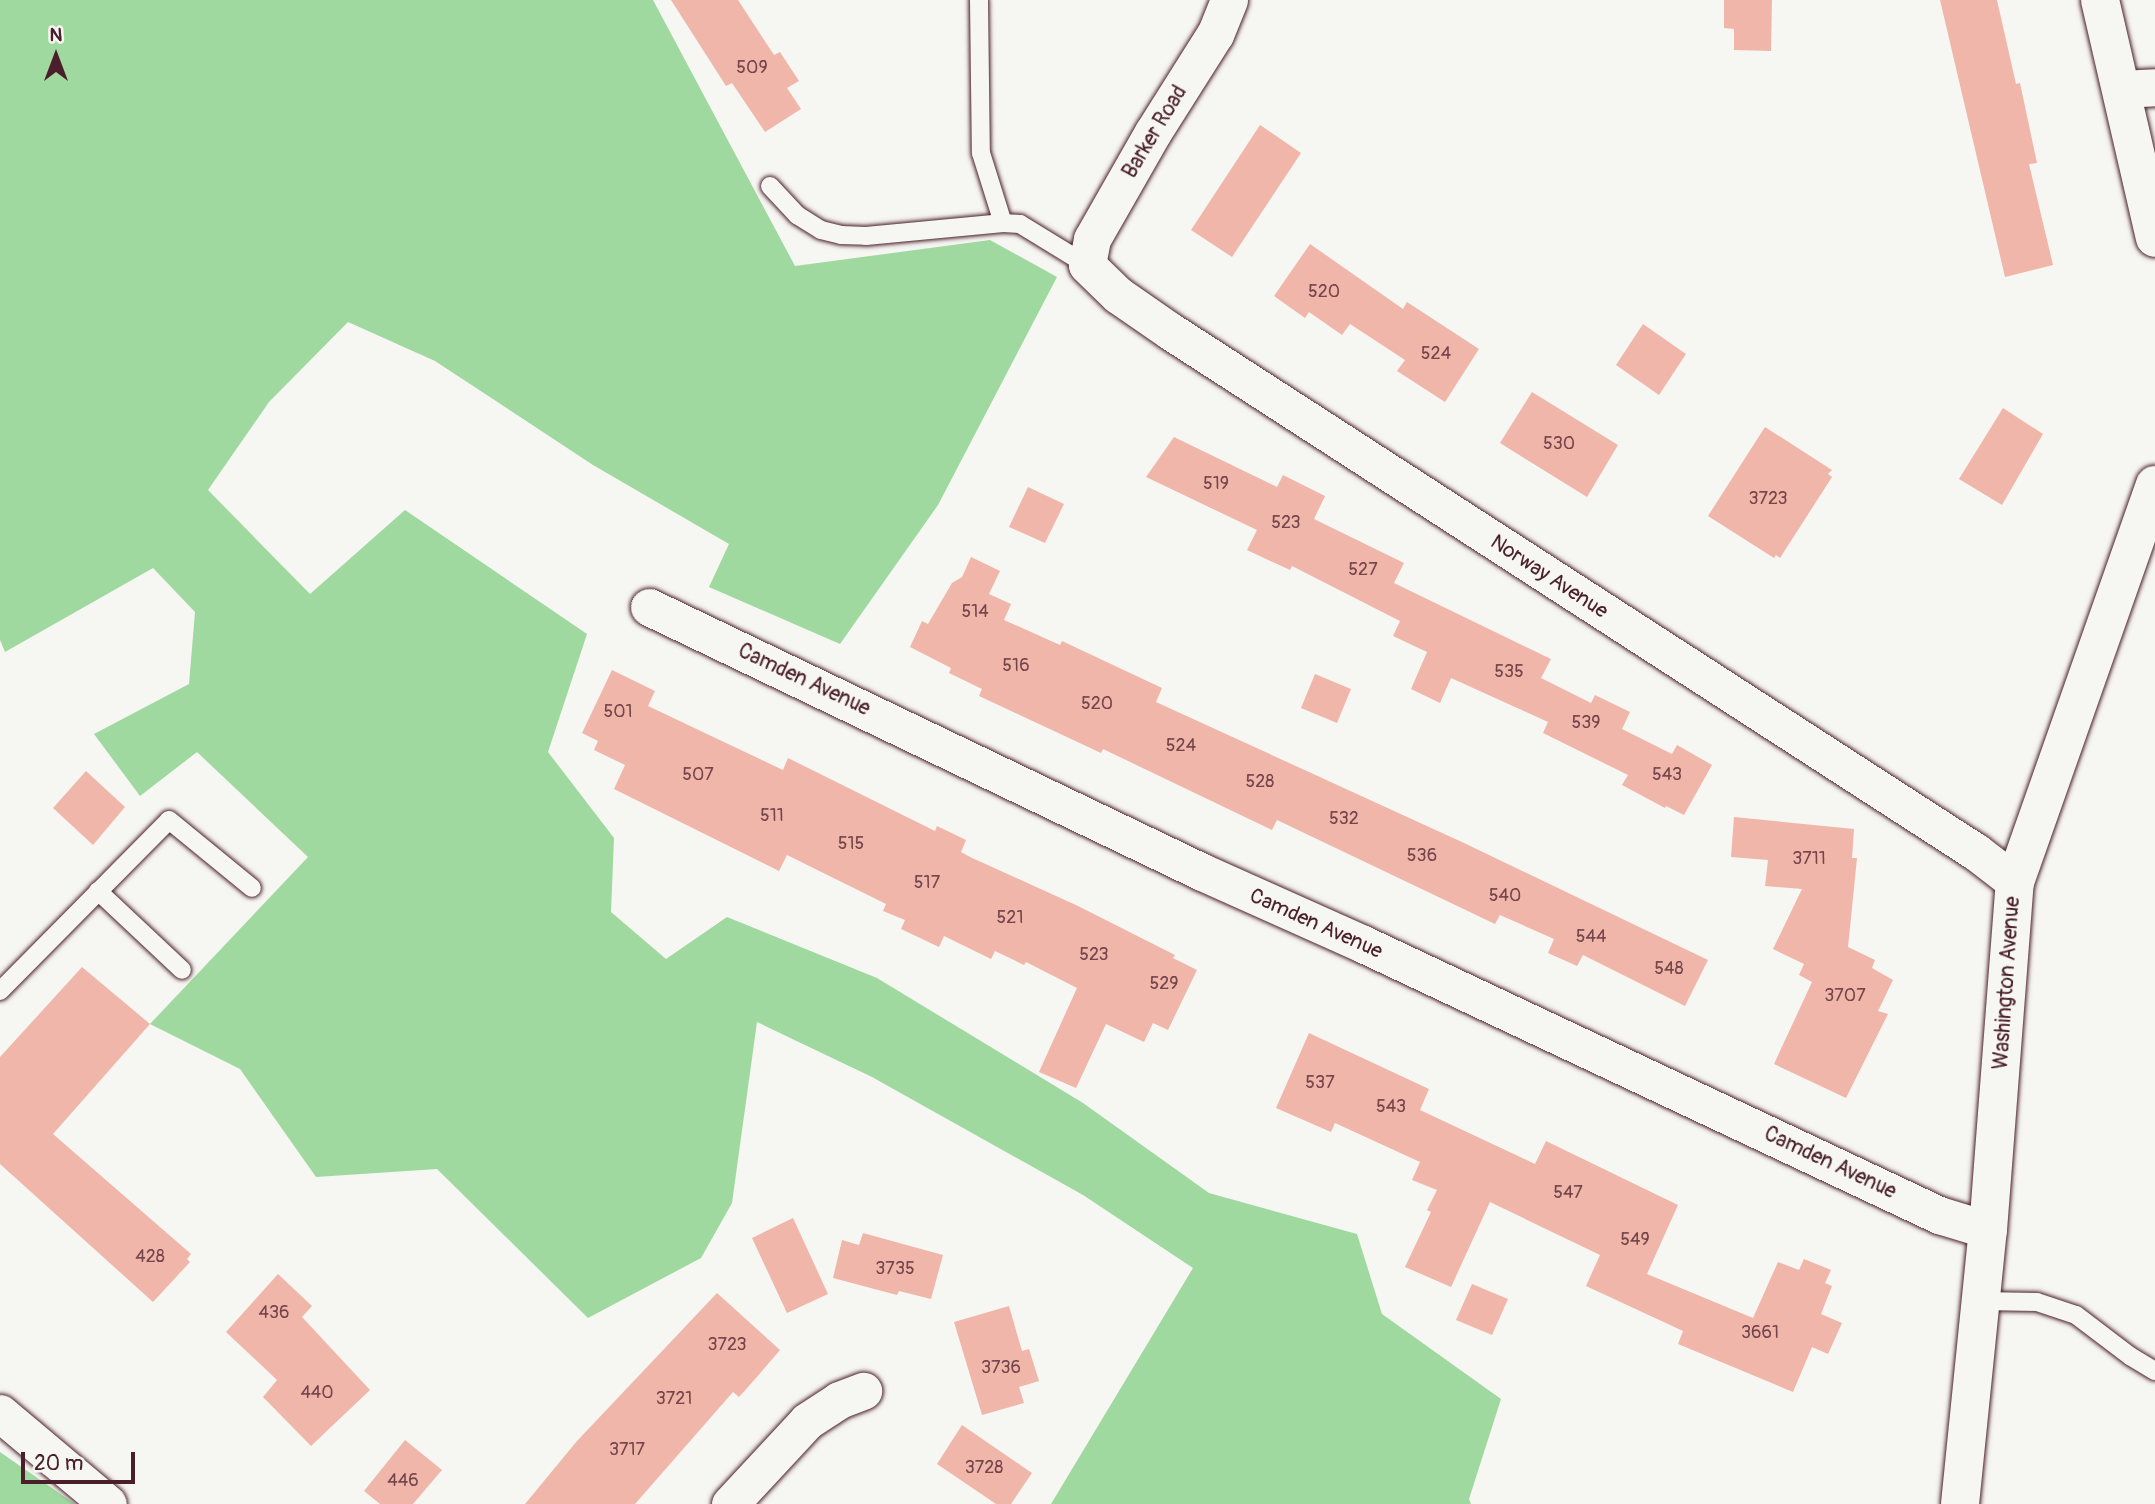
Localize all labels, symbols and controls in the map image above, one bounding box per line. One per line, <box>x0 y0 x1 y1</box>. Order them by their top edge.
north arrow <box>21 21 91 91</box>
text: N <box>50 23 62 47</box>
house number: 509 <box>736 57 768 79</box>
street label: Barker Road <box>1117 81 1193 183</box>
house number: 520 <box>1308 281 1340 303</box>
house number: 524 <box>1421 343 1451 365</box>
house number: 530 <box>1543 433 1575 455</box>
house number: 519 <box>1203 473 1229 495</box>
house number: 3723 <box>1748 488 1788 510</box>
house number: 523 <box>1271 512 1301 534</box>
street label: Norway Avenue <box>1486 530 1612 624</box>
house number: 527 <box>1348 559 1378 581</box>
house number: 514 <box>961 601 989 623</box>
street label: Camden Avenue <box>734 638 874 722</box>
house number: 516 <box>1002 655 1030 677</box>
house number: 535 <box>1494 661 1524 683</box>
house number: 520 <box>1081 693 1113 715</box>
house number: 501 <box>603 701 633 723</box>
house number: 539 <box>1571 712 1601 734</box>
house number: 524 <box>1166 735 1196 757</box>
house number: 507 <box>682 764 714 786</box>
house number: 543 <box>1652 764 1682 786</box>
house number: 528 <box>1246 771 1274 793</box>
house number: 511 <box>760 805 784 827</box>
house number: 532 <box>1329 808 1359 830</box>
house number: 515 <box>838 833 864 855</box>
house number: 536 <box>1407 845 1437 867</box>
house number: 3711 <box>1792 848 1826 870</box>
house number: 517 <box>914 872 940 894</box>
street label: Camden Avenue <box>1246 883 1386 965</box>
house number: 540 <box>1489 885 1521 907</box>
street label: Washington Avenue <box>1988 896 2026 1070</box>
house number: 521 <box>997 907 1023 929</box>
house number: 544 <box>1576 926 1606 948</box>
house number: 523 <box>1079 944 1109 966</box>
house number: 548 <box>1654 958 1684 980</box>
house number: 529 <box>1149 973 1179 995</box>
house number: 3707 <box>1824 985 1866 1007</box>
house number: 537 <box>1305 1072 1335 1094</box>
house number: 543 <box>1376 1096 1406 1118</box>
street label: Camden Avenue <box>1760 1121 1900 1205</box>
house number: 547 <box>1553 1182 1583 1204</box>
house number: 549 <box>1620 1229 1650 1251</box>
house number: 428 <box>135 1246 165 1268</box>
house number: 3735 <box>875 1258 915 1280</box>
house number: 436 <box>259 1302 289 1324</box>
house number: 3661 <box>1741 1322 1779 1344</box>
house number: 3723 <box>707 1334 747 1356</box>
house number: 3736 <box>981 1357 1021 1379</box>
house number: 440 <box>300 1382 334 1404</box>
house number: 3721 <box>656 1388 692 1410</box>
scale bar <box>24 1438 138 1482</box>
house number: 3717 <box>609 1439 645 1461</box>
text: 20 m <box>34 1450 83 1477</box>
house number: 3728 <box>965 1457 1003 1479</box>
house number: 446 <box>387 1470 419 1492</box>

